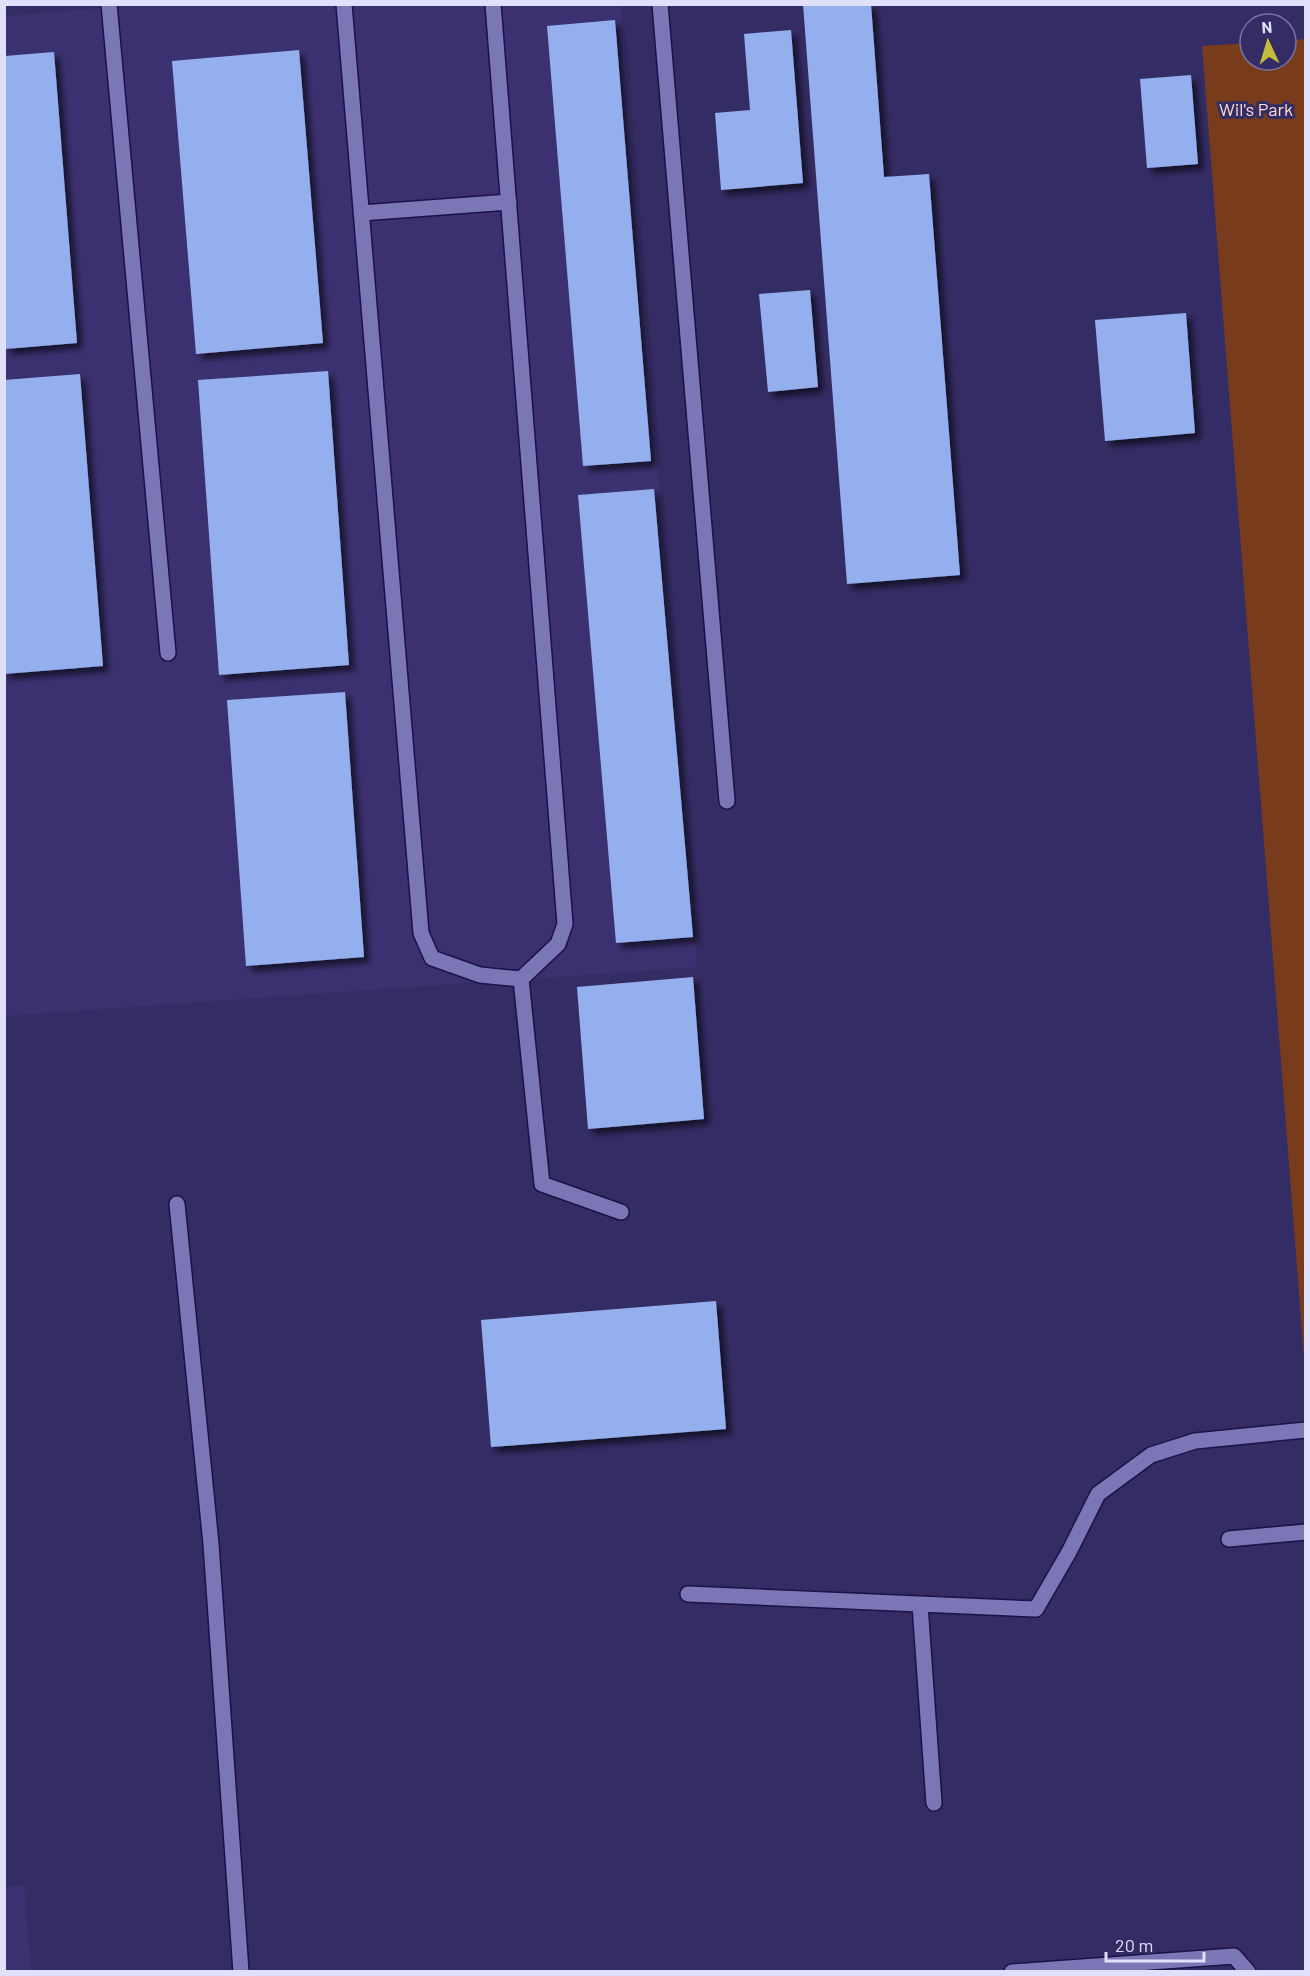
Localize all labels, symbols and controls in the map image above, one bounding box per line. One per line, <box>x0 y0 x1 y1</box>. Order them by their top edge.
north arrow <box>1238 12 1298 72</box>
text: N <box>1261 17 1273 36</box>
park label: Wil's Park <box>1219 98 1293 120</box>
scale bar <box>1106 1925 1204 1963</box>
text: 20 m <box>1115 1934 1153 1956</box>

